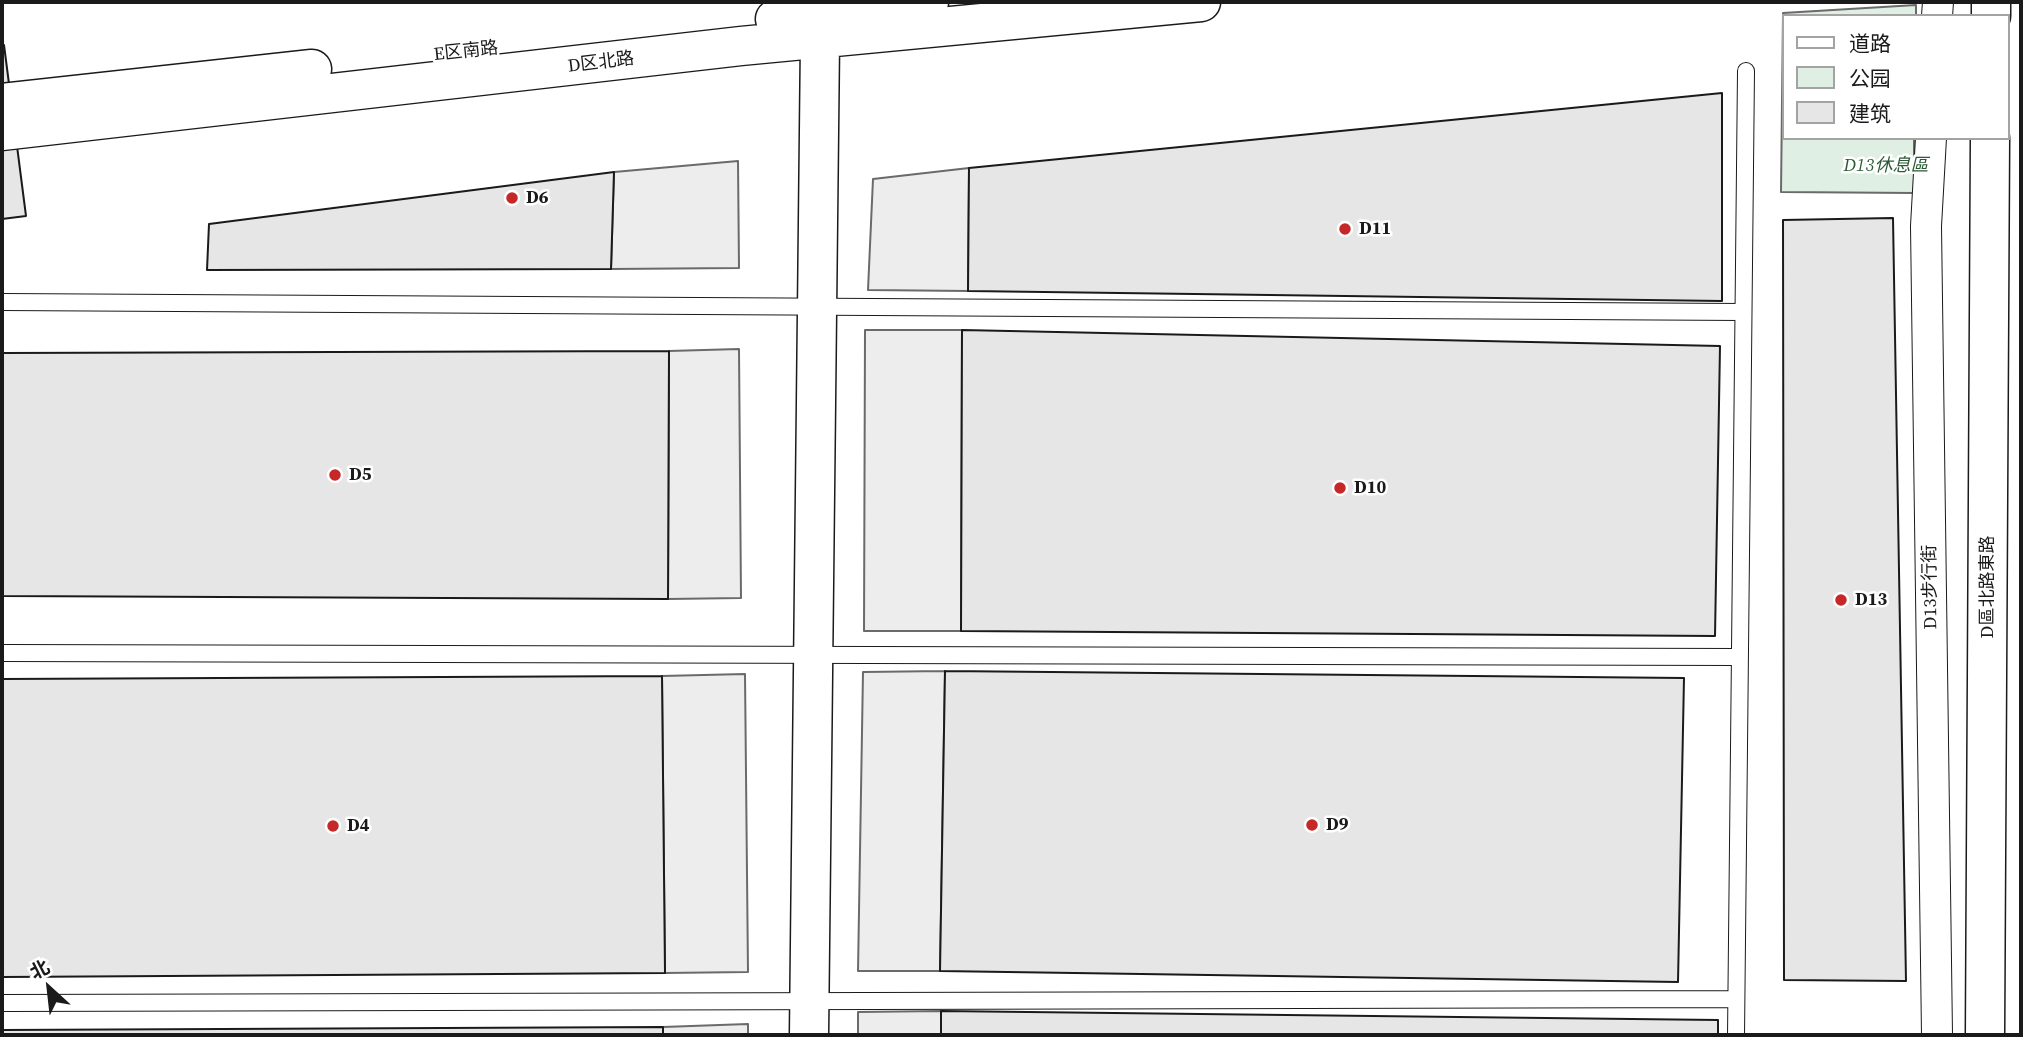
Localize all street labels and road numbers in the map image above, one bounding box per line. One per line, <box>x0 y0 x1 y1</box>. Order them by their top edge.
street label: E区南路 <box>433 38 499 66</box>
street label: D区北路 <box>567 48 635 78</box>
street label: D區北路東路 <box>1977 536 1999 638</box>
street label: D13步行街 <box>1919 544 1943 630</box>

